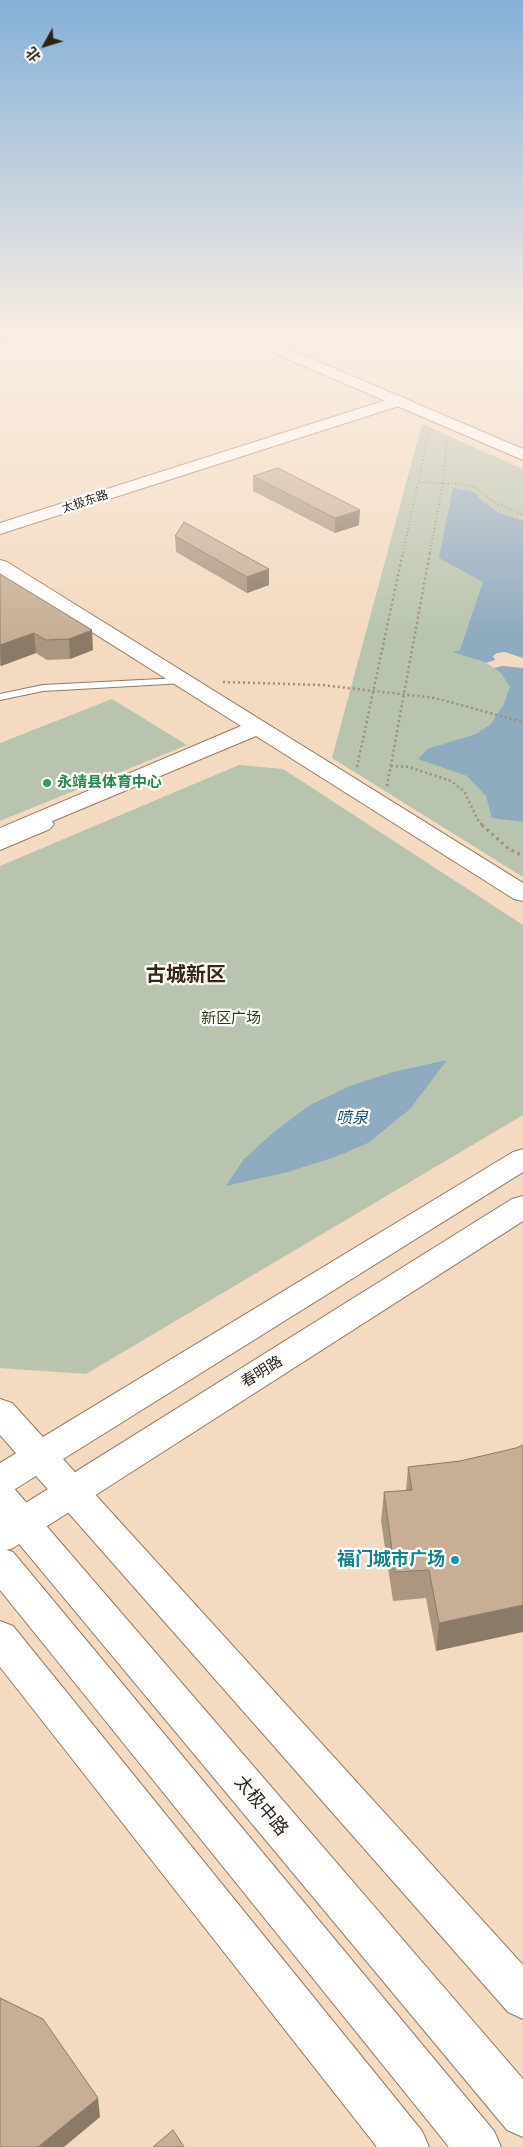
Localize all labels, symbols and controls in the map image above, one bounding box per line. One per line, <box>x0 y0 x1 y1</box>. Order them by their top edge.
north arrow <box>20 20 70 70</box>
text: 北 <box>22 43 45 66</box>
street label: 太极东路 <box>60 488 110 516</box>
place label: 永靖县体育中心 <box>57 774 162 792</box>
marker: 永靖县体育中心 <box>41 777 53 789</box>
district label: 古城新区 <box>146 963 226 987</box>
park label: 新区广场 <box>201 1010 261 1028</box>
water label: 喷泉 <box>336 1108 368 1128</box>
street label: 春明路 <box>238 1352 286 1392</box>
place label: 福门城市广场 <box>337 1549 445 1571</box>
marker: 福门城市广场 <box>449 1554 461 1566</box>
street label: 太极中路 <box>230 1771 292 1841</box>

